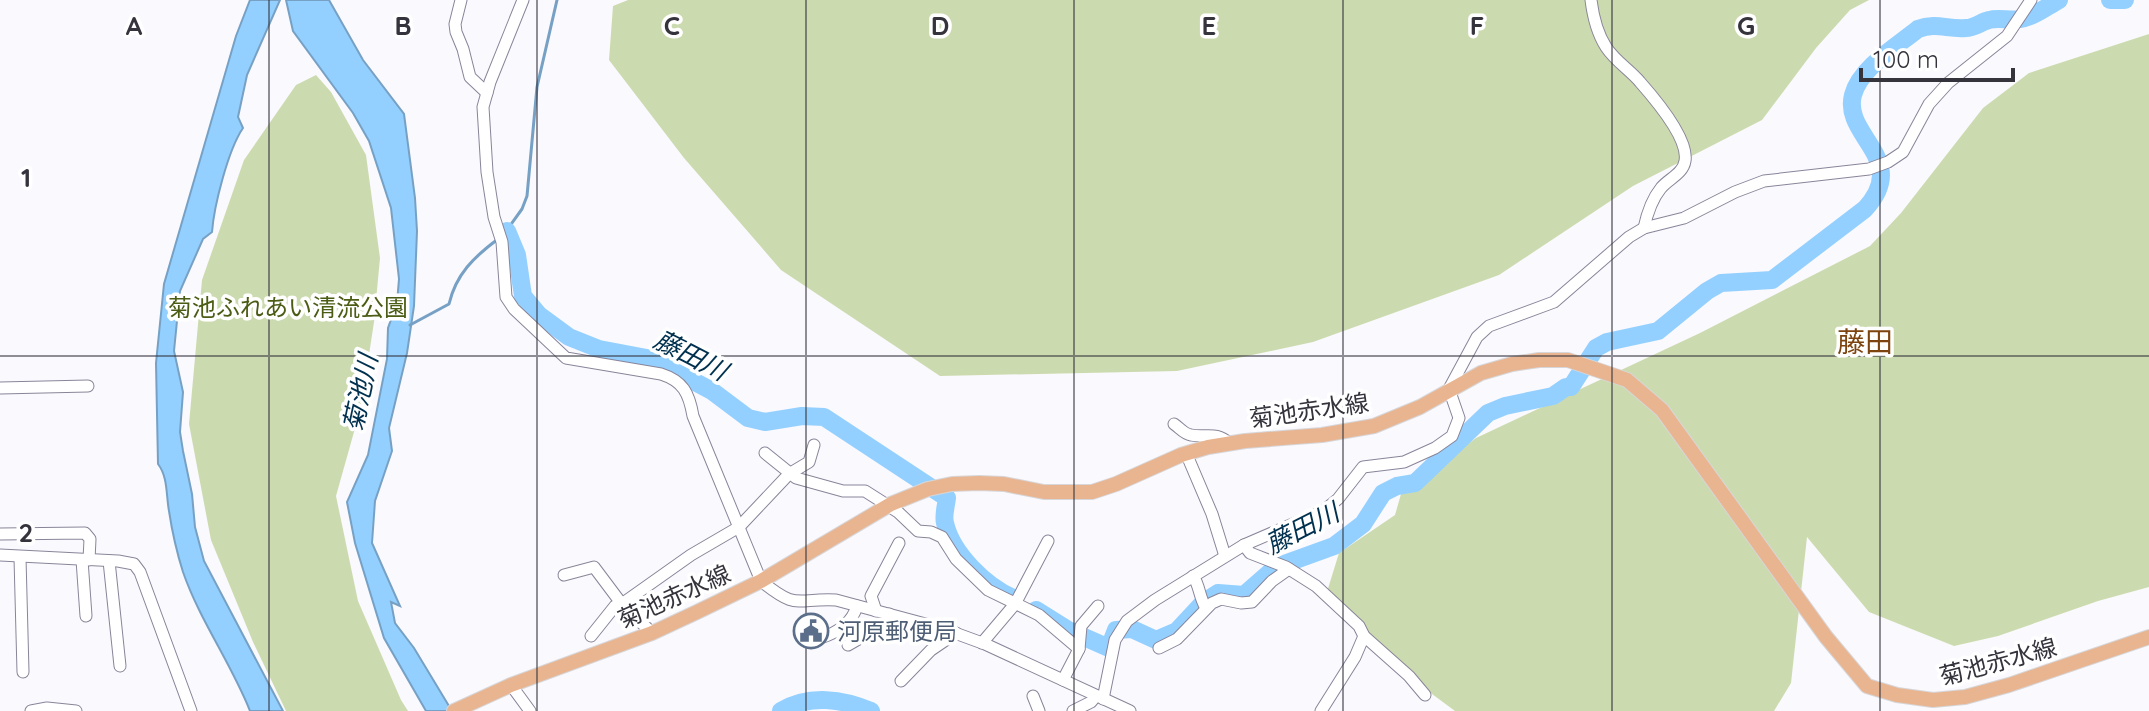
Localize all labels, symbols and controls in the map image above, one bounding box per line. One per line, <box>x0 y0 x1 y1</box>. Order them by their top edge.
text: A <box>126 9 143 42</box>
text: B <box>394 9 412 42</box>
text: C <box>664 9 680 42</box>
text: D <box>931 9 949 42</box>
text: E <box>1202 9 1216 42</box>
text: F <box>1470 9 1484 42</box>
text: G <box>1737 9 1755 42</box>
scale bar <box>1861 32 2013 82</box>
text: 100 m <box>1873 44 1939 74</box>
text: 1 <box>21 161 31 194</box>
park label: 菊池ふれあい清流公園 <box>168 292 408 322</box>
water label: 藤田川 <box>649 323 736 389</box>
district label: 藤田 <box>1837 324 1893 359</box>
water label: 菊池川 <box>336 348 385 435</box>
street label: 菊池赤水線 <box>1247 387 1371 433</box>
water label: 藤田川 <box>1260 494 1347 560</box>
text: 2 <box>19 516 33 549</box>
street label: 菊池赤水線 <box>613 558 735 634</box>
public building icon: 河原郵便局 <box>792 612 830 650</box>
place label: 河原郵便局 <box>837 616 957 646</box>
street label: 菊池赤水線 <box>1936 631 2060 691</box>

